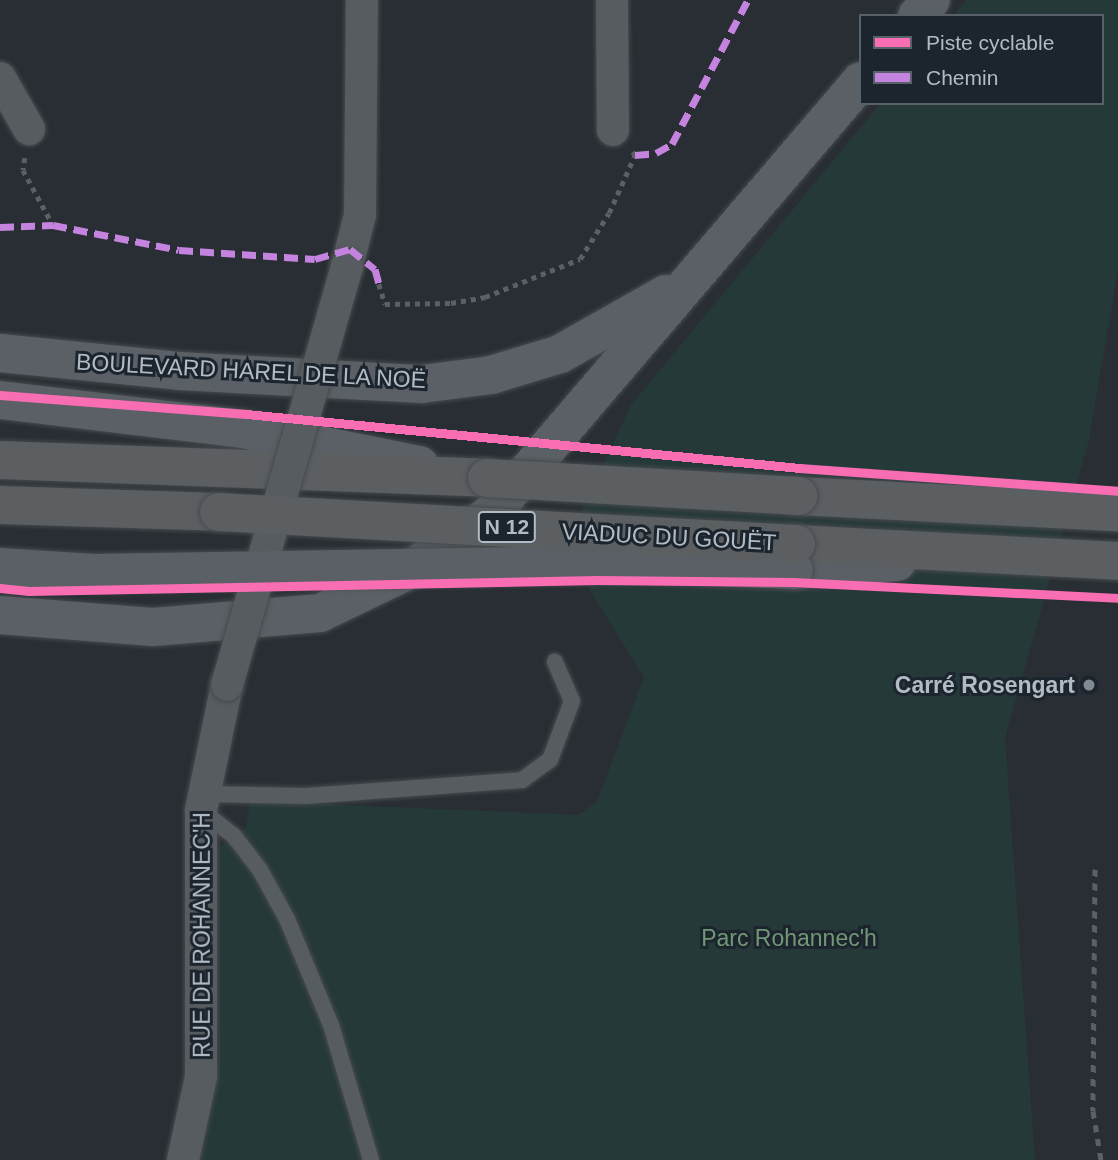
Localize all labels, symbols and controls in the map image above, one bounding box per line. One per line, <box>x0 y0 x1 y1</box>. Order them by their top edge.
legend <box>859 14 1104 105</box>
text: Piste cyclable <box>926 31 1054 54</box>
text: Chemin <box>926 66 998 89</box>
street label: BOULEVARD HAREL DE LA NOË <box>74 348 428 394</box>
road number: N 12 <box>477 510 537 544</box>
street label: VIADUC DU GOUËT <box>561 518 777 556</box>
place label: Carré Rosengart <box>895 671 1075 699</box>
marker: Carré Rosengart <box>1081 677 1097 693</box>
street label: RUE DE ROHANNEC'H <box>188 812 216 1058</box>
park label: Parc Rohannec'h <box>701 924 877 952</box>

